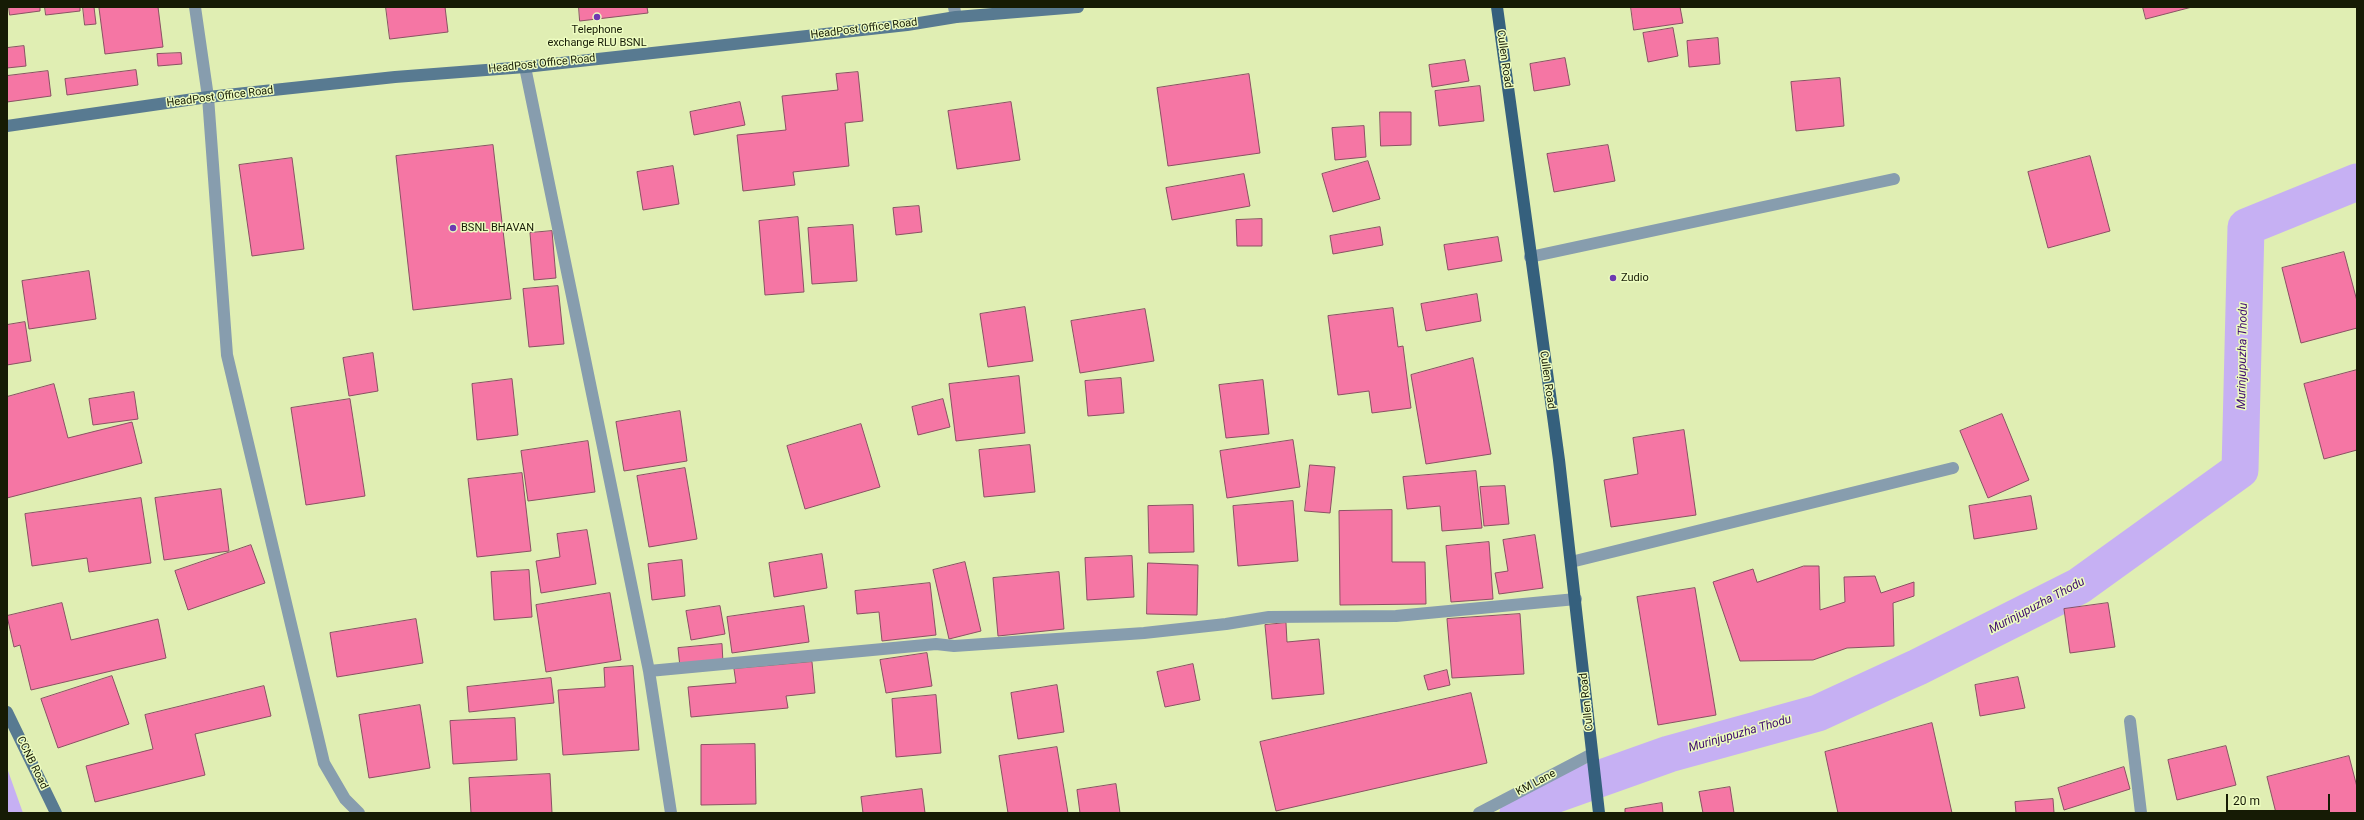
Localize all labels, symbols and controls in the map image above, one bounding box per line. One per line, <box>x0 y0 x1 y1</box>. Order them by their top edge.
marker: Telephone exchange RLU BSNL <box>592 12 602 22</box>
street label: HeadPost Office Road <box>810 16 918 42</box>
place label: Telephone exchange RLU BSNL <box>547 23 647 49</box>
street label: Cullen Road <box>1493 29 1515 89</box>
street label: HeadPost Office Road <box>488 52 596 76</box>
street label: HeadPost Office Road <box>166 84 274 110</box>
place label: BSNL BHAVAN <box>461 221 534 235</box>
marker: BSNL BHAVAN <box>448 223 458 233</box>
place label: Zudio <box>1621 271 1649 285</box>
marker: Zudio <box>1608 273 1618 283</box>
water label: Murinjupuzha Thodu <box>2235 303 2251 409</box>
street label: Cullen Road <box>1536 350 1558 410</box>
water label: Murinjupuzha Thodu <box>1987 575 2087 637</box>
street label: Cullen Road <box>1577 672 1597 732</box>
water label: Murinjupuzha Thodu <box>1687 712 1793 756</box>
street label: CCNB Road <box>14 734 50 792</box>
street label: KM Lane <box>1514 767 1558 799</box>
scale bar <box>2228 786 2332 812</box>
text: 20 m <box>2233 794 2260 808</box>

